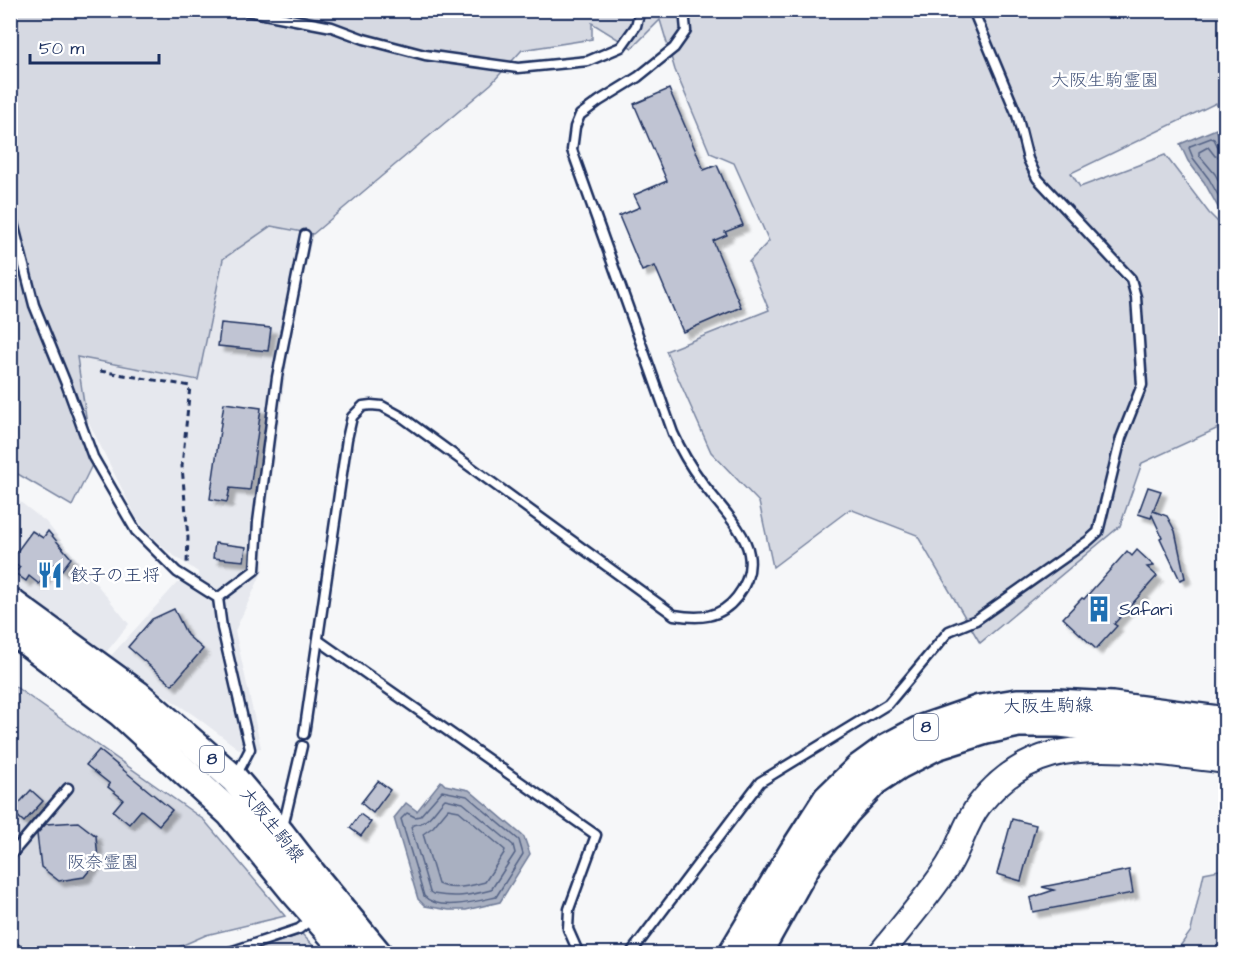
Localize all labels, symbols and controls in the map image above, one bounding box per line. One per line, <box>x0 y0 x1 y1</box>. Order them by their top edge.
scale bar <box>30 27 159 65</box>
text: 50 m <box>39 36 84 61</box>
park label: 大阪生駒霊園 <box>1051 68 1159 93</box>
restaurant icon: 餃子の王将 <box>35 560 65 590</box>
place label: 餃子の王将 <box>70 563 160 588</box>
building icon: Safari <box>1084 594 1114 624</box>
place label: Safari <box>1119 597 1173 622</box>
street label: 大阪生駒線 <box>1003 693 1093 719</box>
road number: 8 <box>914 714 938 740</box>
road number: 8 <box>200 746 224 772</box>
street label: 大阪生駒線 <box>234 782 310 868</box>
park label: 阪奈霊園 <box>67 850 139 875</box>

